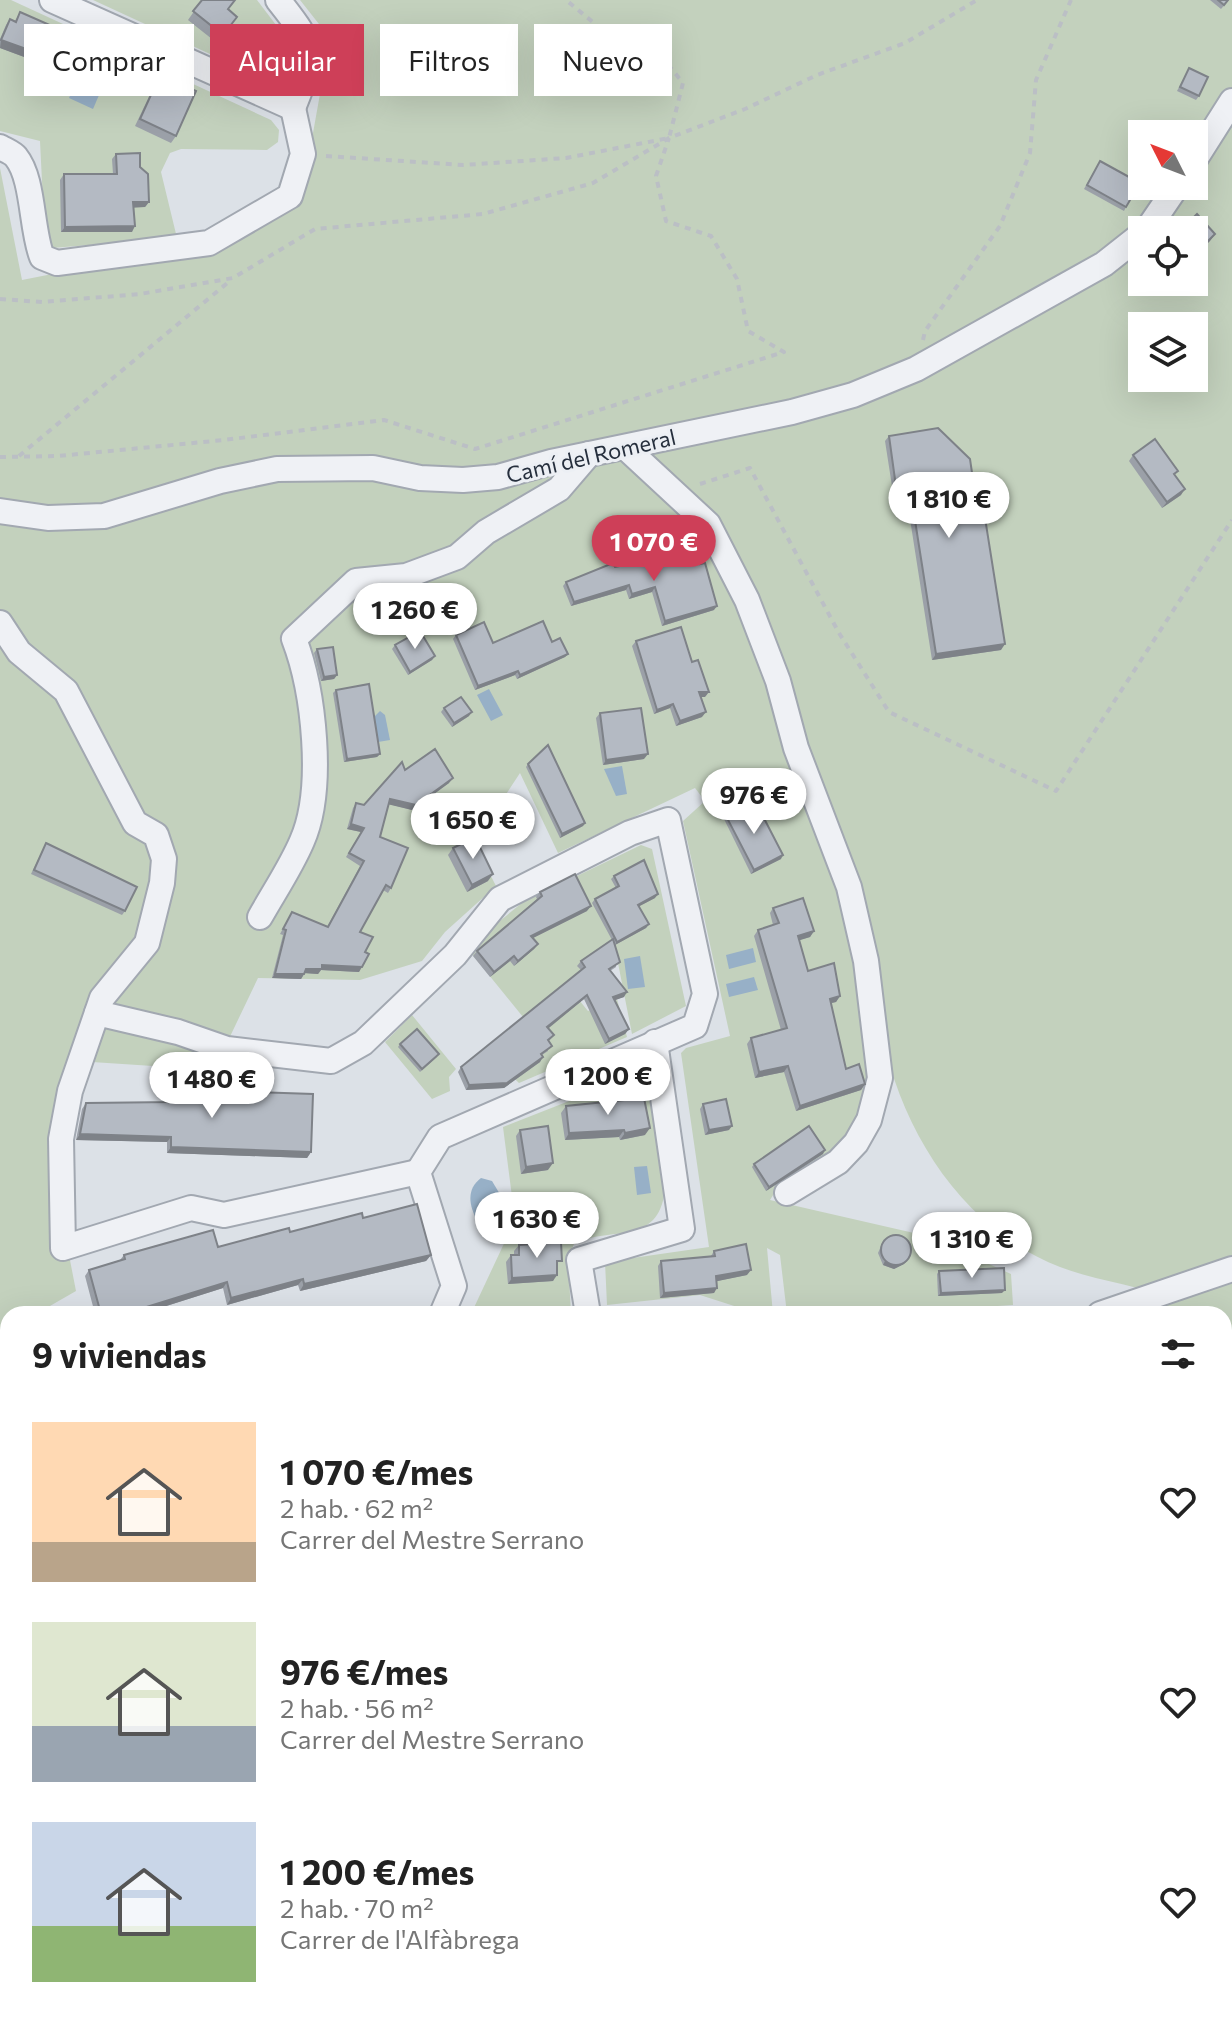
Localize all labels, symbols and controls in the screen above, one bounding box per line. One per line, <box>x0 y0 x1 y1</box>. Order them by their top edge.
chip: Comprar <box>24 24 194 96</box>
chip: Alquilar <box>210 24 364 96</box>
chip: Filtros <box>380 24 518 96</box>
chip: Nuevo <box>534 24 672 96</box>
north arrow <box>1128 120 1208 200</box>
map controls <box>1128 120 1208 392</box>
button: locate <box>1128 216 1208 296</box>
button: layers <box>1128 312 1208 392</box>
street label: Camí del Romeral <box>503 423 678 488</box>
pin: 1 810 € <box>875 472 1023 540</box>
text: 1 810 € <box>906 482 992 513</box>
pin: 1 070 € <box>580 515 728 583</box>
text: 1 070 € <box>610 525 698 556</box>
pin: 1 260 € <box>341 583 489 651</box>
text: 1 260 € <box>371 593 459 624</box>
pin: 976 € <box>698 768 810 836</box>
text: 976 € <box>719 778 789 809</box>
pin: 1 650 € <box>399 793 547 861</box>
text: 1 650 € <box>429 803 517 834</box>
pin: 1 200 € <box>534 1049 682 1117</box>
pin: 1 480 € <box>138 1052 286 1120</box>
text: 1 200 € <box>563 1059 653 1090</box>
text: 1 480 € <box>167 1062 257 1093</box>
pin: 1 630 € <box>463 1192 611 1260</box>
text: 1 630 € <box>493 1202 581 1233</box>
pin: 1 310 € <box>898 1212 1046 1280</box>
text: 1 310 € <box>930 1222 1014 1253</box>
icon: filters <box>1156 1332 1200 1376</box>
text: 9 viviendas <box>32 1333 207 1375</box>
text: 1 070 €/mes <box>280 1450 473 1492</box>
icon: home <box>96 1454 192 1550</box>
icon: heart <box>1156 1480 1200 1524</box>
text: 2 hab. · 62 m² <box>280 1492 433 1523</box>
text: Carrer del Mestre Serrano <box>280 1523 584 1554</box>
text: 976 €/mes <box>280 1650 448 1692</box>
icon: home <box>96 1654 192 1750</box>
icon: heart <box>1156 1680 1200 1724</box>
text: 2 hab. · 56 m² <box>280 1692 434 1723</box>
text: Carrer del Mestre Serrano <box>280 1723 584 1754</box>
text: 1 200 €/mes <box>280 1850 474 1892</box>
icon: home <box>96 1854 192 1950</box>
icon: heart <box>1156 1880 1200 1924</box>
text: 2 hab. · 70 m² <box>280 1892 434 1923</box>
text: Carrer de l'Alfàbrega <box>280 1923 520 1954</box>

